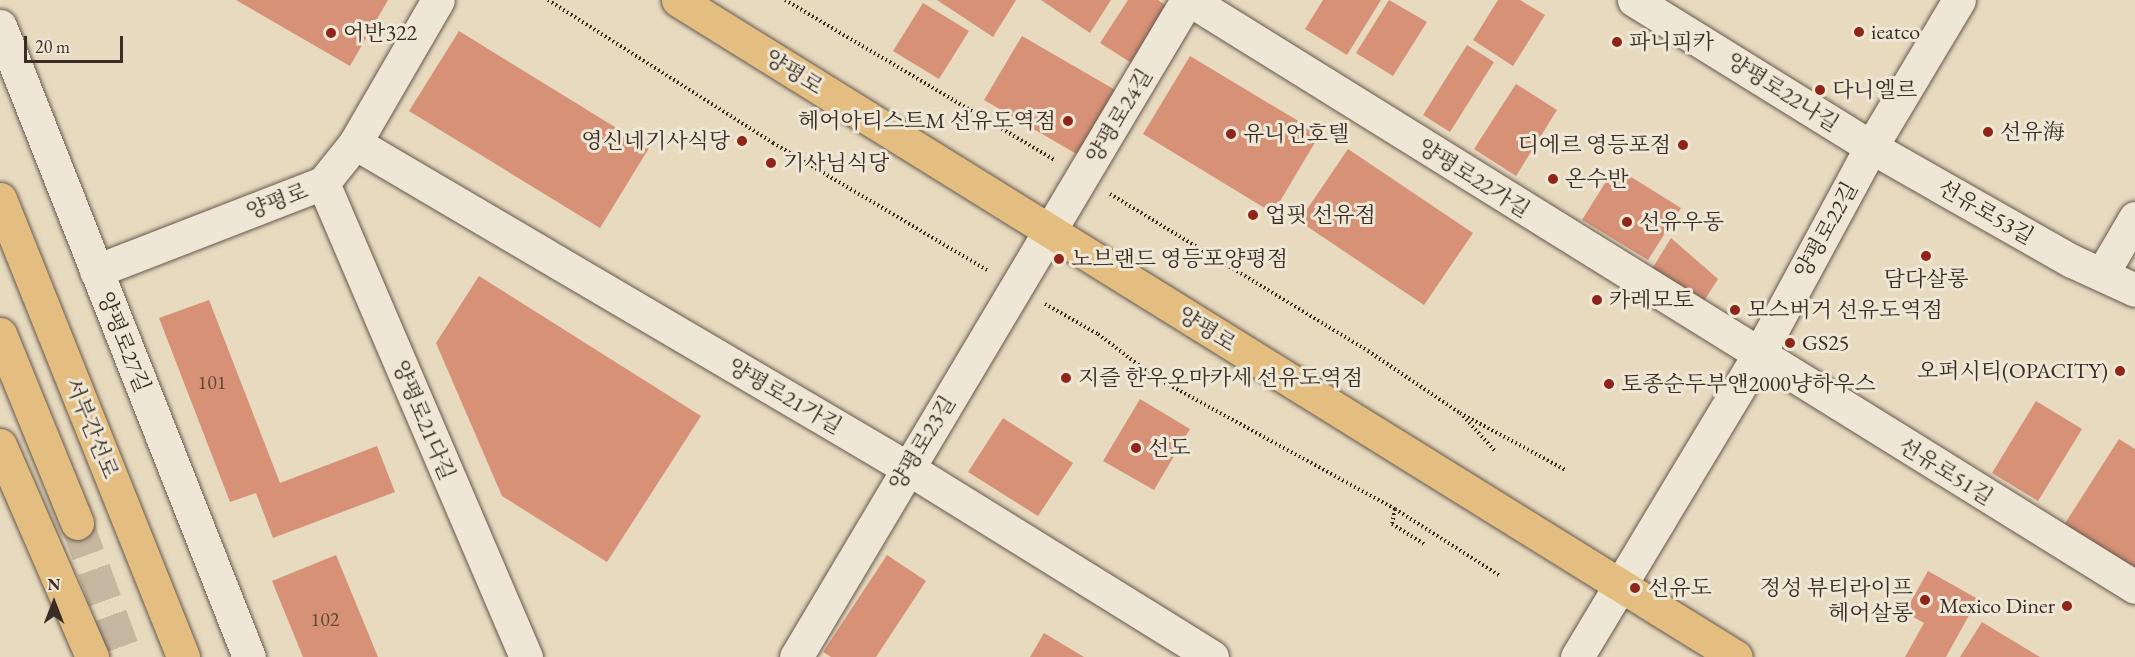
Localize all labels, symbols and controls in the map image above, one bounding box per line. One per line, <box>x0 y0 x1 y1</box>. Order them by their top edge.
place label: ieatco <box>1871 19 1920 45</box>
place label: 어반322 <box>343 20 417 46</box>
scale bar <box>27 24 126 62</box>
marker: ieatco <box>1852 25 1866 39</box>
marker: 어반322 <box>324 26 338 40</box>
place label: 파니피카 <box>1629 29 1714 55</box>
text: 20 m <box>35 35 70 58</box>
marker: 파니피카 <box>1610 35 1624 49</box>
street label: 양평로 <box>760 44 828 100</box>
street label: 양평로22나길 <box>1722 47 1844 137</box>
street label: 양평로24길 <box>1080 64 1158 168</box>
place label: 다니엘르 <box>1832 77 1917 103</box>
marker: 다니엘르 <box>1813 83 1827 97</box>
place label: 헤어아티스트M 선유도역점 <box>798 108 1056 134</box>
marker: 헤어아티스트M 선유도역점 <box>1061 114 1075 128</box>
place label: 선유海 <box>2000 119 2065 145</box>
place label: 유니언호텔 <box>1243 121 1349 147</box>
marker: 선유海 <box>1981 125 1995 139</box>
marker: 유니언호텔 <box>1224 127 1238 141</box>
place label: 영신네기사식당 <box>581 128 730 154</box>
place label: 디에르 영등포점 <box>1518 132 1671 158</box>
street label: 양평로22가길 <box>1413 133 1535 223</box>
marker: 영신네기사식당 <box>735 134 749 148</box>
marker: 디에르 영등포점 <box>1676 138 1690 152</box>
place label: 기사님식당 <box>783 150 889 176</box>
marker: 기사님식당 <box>764 156 778 170</box>
place label: 온수반 <box>1565 166 1629 192</box>
marker: 온수반 <box>1546 172 1560 186</box>
street label: 선유로53길 <box>1933 174 2039 250</box>
street label: 양평로 <box>243 177 311 225</box>
street label: 양평로22길 <box>1789 177 1863 283</box>
place label: 업핏 선유점 <box>1265 202 1376 228</box>
marker: 업핏 선유점 <box>1246 208 1260 222</box>
place label: 선유우동 <box>1639 209 1724 235</box>
marker: 선유우동 <box>1620 215 1634 229</box>
place label: 노브랜드 영등포양평점 <box>1071 246 1288 272</box>
marker: 담다살롱 <box>1919 249 1933 263</box>
marker: 노브랜드 영등포양평점 <box>1052 252 1066 266</box>
place label: 담다살롱 <box>1883 266 1969 292</box>
place label: 카레모토 <box>1609 287 1694 313</box>
street label: 양평로27길 <box>92 288 156 396</box>
marker: 카레모토 <box>1590 293 1604 307</box>
place label: 모스버거 선유도역점 <box>1747 297 1943 323</box>
street label: 양평로 <box>1173 301 1241 357</box>
marker: 모스버거 선유도역점 <box>1728 303 1742 317</box>
place label: GS25 <box>1802 330 1849 356</box>
marker: GS25 <box>1783 336 1797 350</box>
street label: 양평로21가길 <box>723 353 847 439</box>
street label: 양평로21다길 <box>387 356 461 484</box>
place label: 오퍼시티(OPACITY) <box>1917 358 2108 384</box>
marker: 오퍼시티(OPACITY) <box>2113 364 2127 378</box>
place label: 지즐 한우오마카세 선유도역점 <box>1078 365 1363 391</box>
house number: 101 <box>198 370 226 394</box>
marker: 지즐 한우오마카세 선유도역점 <box>1059 371 1073 385</box>
place label: 토종순두부앤2000냥하우스 <box>1621 371 1876 397</box>
street label: 서부간선로 <box>60 374 124 482</box>
marker: 토종순두부앤2000냥하우스 <box>1602 377 1616 391</box>
street label: 양평로23길 <box>883 391 961 495</box>
street label: 선유로51길 <box>1894 432 1998 510</box>
place label: 선도 <box>1148 435 1191 461</box>
marker: 선도 <box>1129 441 1143 455</box>
north arrow <box>24 573 84 633</box>
text: N <box>48 574 60 595</box>
place label: 정성 뷰티라이프 헤어살롱 <box>1760 574 1913 626</box>
place label: 선유도 <box>1648 575 1712 601</box>
marker: 선유도 <box>1626 579 1644 597</box>
marker: 정성 뷰티라이프 헤어살롱 <box>1918 593 1932 607</box>
place label: Mexico Diner <box>1939 593 2055 619</box>
marker: Mexico Diner <box>2060 599 2074 613</box>
house number: 102 <box>311 607 339 631</box>

